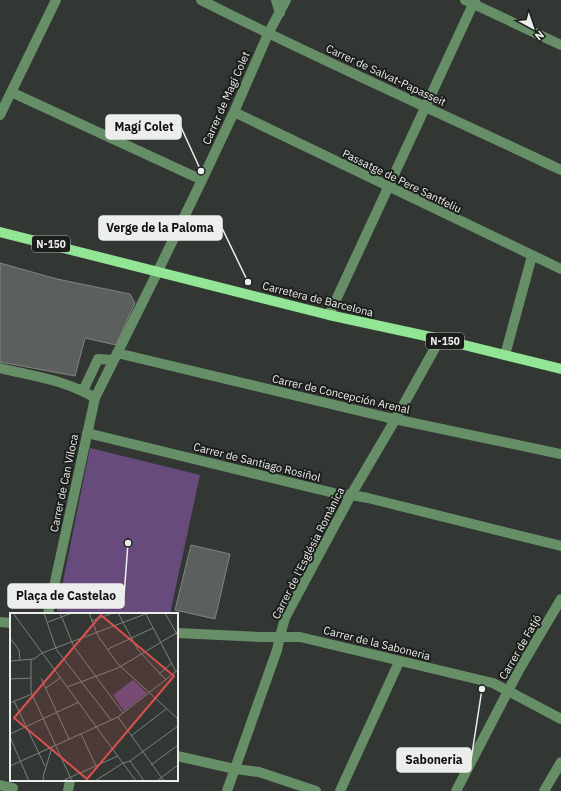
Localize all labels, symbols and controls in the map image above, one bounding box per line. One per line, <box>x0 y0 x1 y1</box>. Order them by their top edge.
north arrow <box>513 8 553 48</box>
text: N <box>532 28 547 44</box>
street label: Carrer de Salvat-Papasseit <box>324 41 448 109</box>
street label: Carrer de Magí Colet <box>199 49 253 147</box>
callout: Magí Colet <box>106 115 181 139</box>
text: Magí Colet <box>114 119 174 134</box>
street label: Passatge de Pere Santfeliu <box>340 146 464 216</box>
callout: Verge de la Paloma <box>99 216 222 240</box>
text: Verge de la Paloma <box>106 220 214 235</box>
road number: N-150 <box>32 236 70 252</box>
street label: Carretera de Barcelona <box>261 278 375 320</box>
road number: N-150 <box>426 333 464 349</box>
street label: Carrer de Concepción Arenal <box>271 371 411 417</box>
street label: Carrer de Can Viloca <box>47 433 81 533</box>
street label: Carrer de Santiago Rosiñol <box>192 439 322 485</box>
street label: Carrer de l'Església Romànica <box>269 485 347 621</box>
callout: Plaça de Castelao <box>8 584 124 608</box>
text: Plaça de Castelao <box>16 588 116 603</box>
street label: Carrer de Fatjó <box>496 612 544 682</box>
inset map <box>10 613 178 781</box>
street label: Carrer de la Saboneria <box>322 623 432 663</box>
callout: Saboneria <box>397 748 471 772</box>
text: Saboneria <box>405 752 463 767</box>

